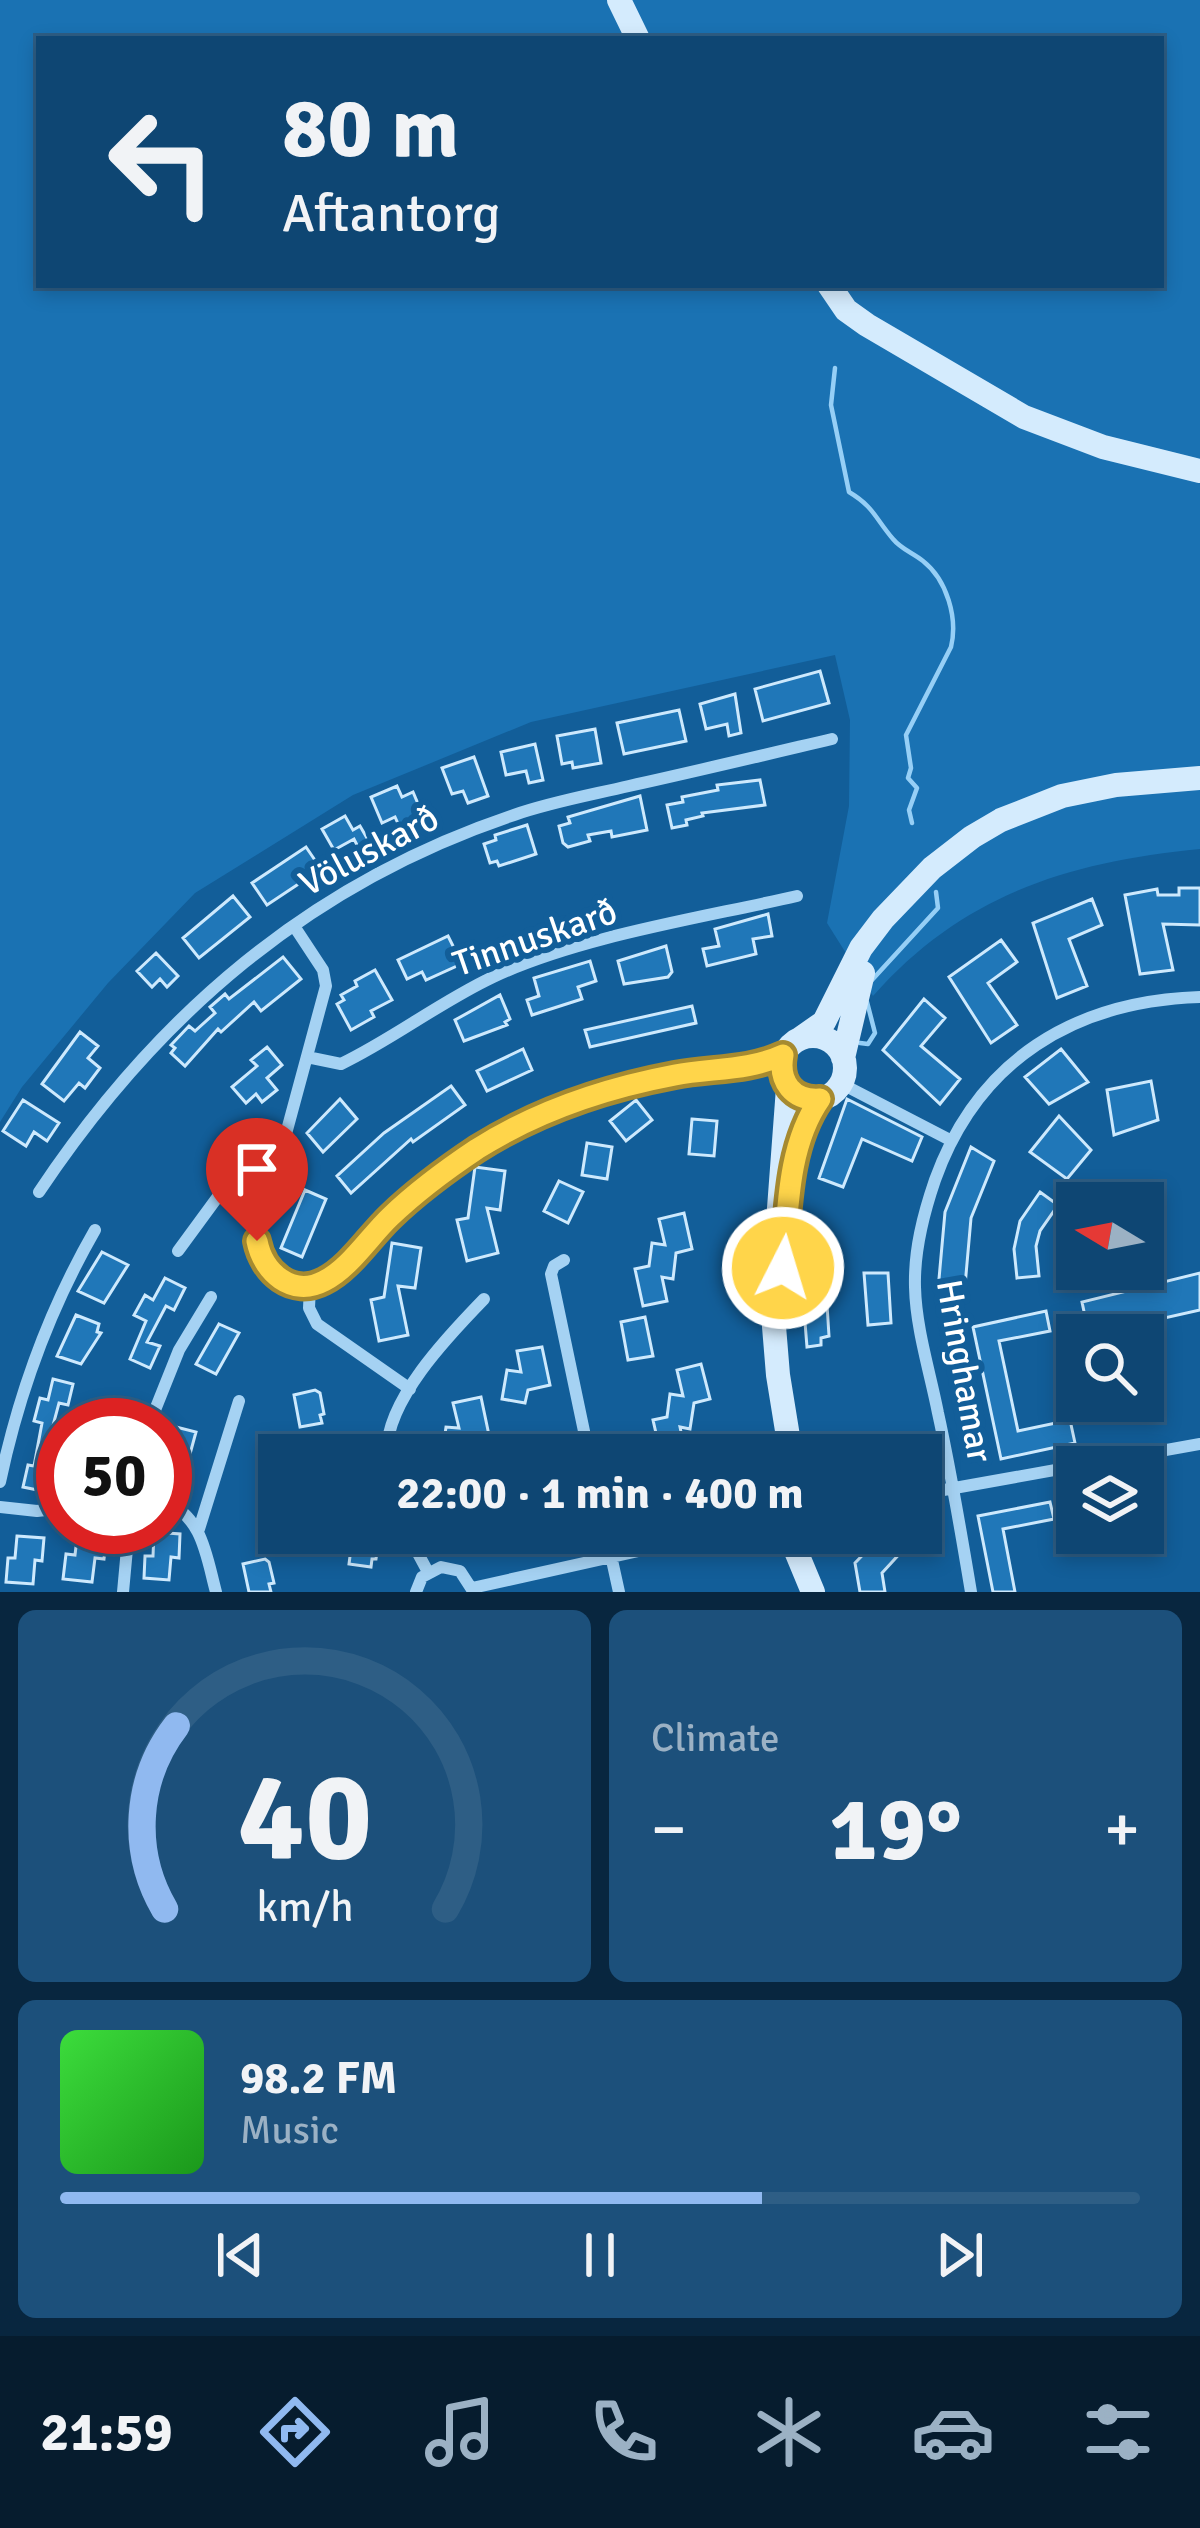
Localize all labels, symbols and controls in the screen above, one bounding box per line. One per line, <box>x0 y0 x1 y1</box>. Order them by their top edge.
text: 80 m <box>282 77 459 181</box>
icon: left <box>84 84 240 240</box>
text: Aftantorg <box>282 180 501 247</box>
street label: Völuskarð <box>292 796 446 906</box>
street label: Tinnuskarð <box>447 889 623 987</box>
pin <box>206 1118 308 1241</box>
icon: arrive <box>224 1136 290 1202</box>
north arrow <box>1056 1182 1164 1290</box>
map controls <box>1056 1182 1164 1554</box>
position arrow <box>720 1205 846 1331</box>
street label: Hringhamar <box>926 1276 1002 1467</box>
button: search <box>1056 1314 1164 1422</box>
speed limit sign: 50 <box>36 1398 192 1554</box>
button: layers <box>1056 1446 1164 1554</box>
text: 22:00 · 1 min · 400 m <box>396 1466 804 1521</box>
text: Climate <box>651 1714 780 1762</box>
text: 40 <box>237 1741 372 1894</box>
text: 19° <box>829 1774 962 1885</box>
text: − <box>651 1789 687 1870</box>
text: + <box>1104 1789 1140 1870</box>
text: km/h <box>256 1881 353 1934</box>
text: 98.2 FM <box>240 2051 397 2106</box>
text: Music <box>240 2106 339 2154</box>
icon: previous <box>207 2222 273 2288</box>
icon: pause <box>567 2222 633 2288</box>
icon: next <box>927 2222 993 2288</box>
icon: directions <box>253 2390 337 2474</box>
icon: music <box>418 2390 502 2474</box>
icon: phone <box>582 2390 666 2474</box>
icon: climate <box>747 2390 831 2474</box>
icon: car <box>911 2390 995 2474</box>
icon: filters <box>1076 2390 1160 2474</box>
text: 21:59 <box>40 2399 173 2466</box>

